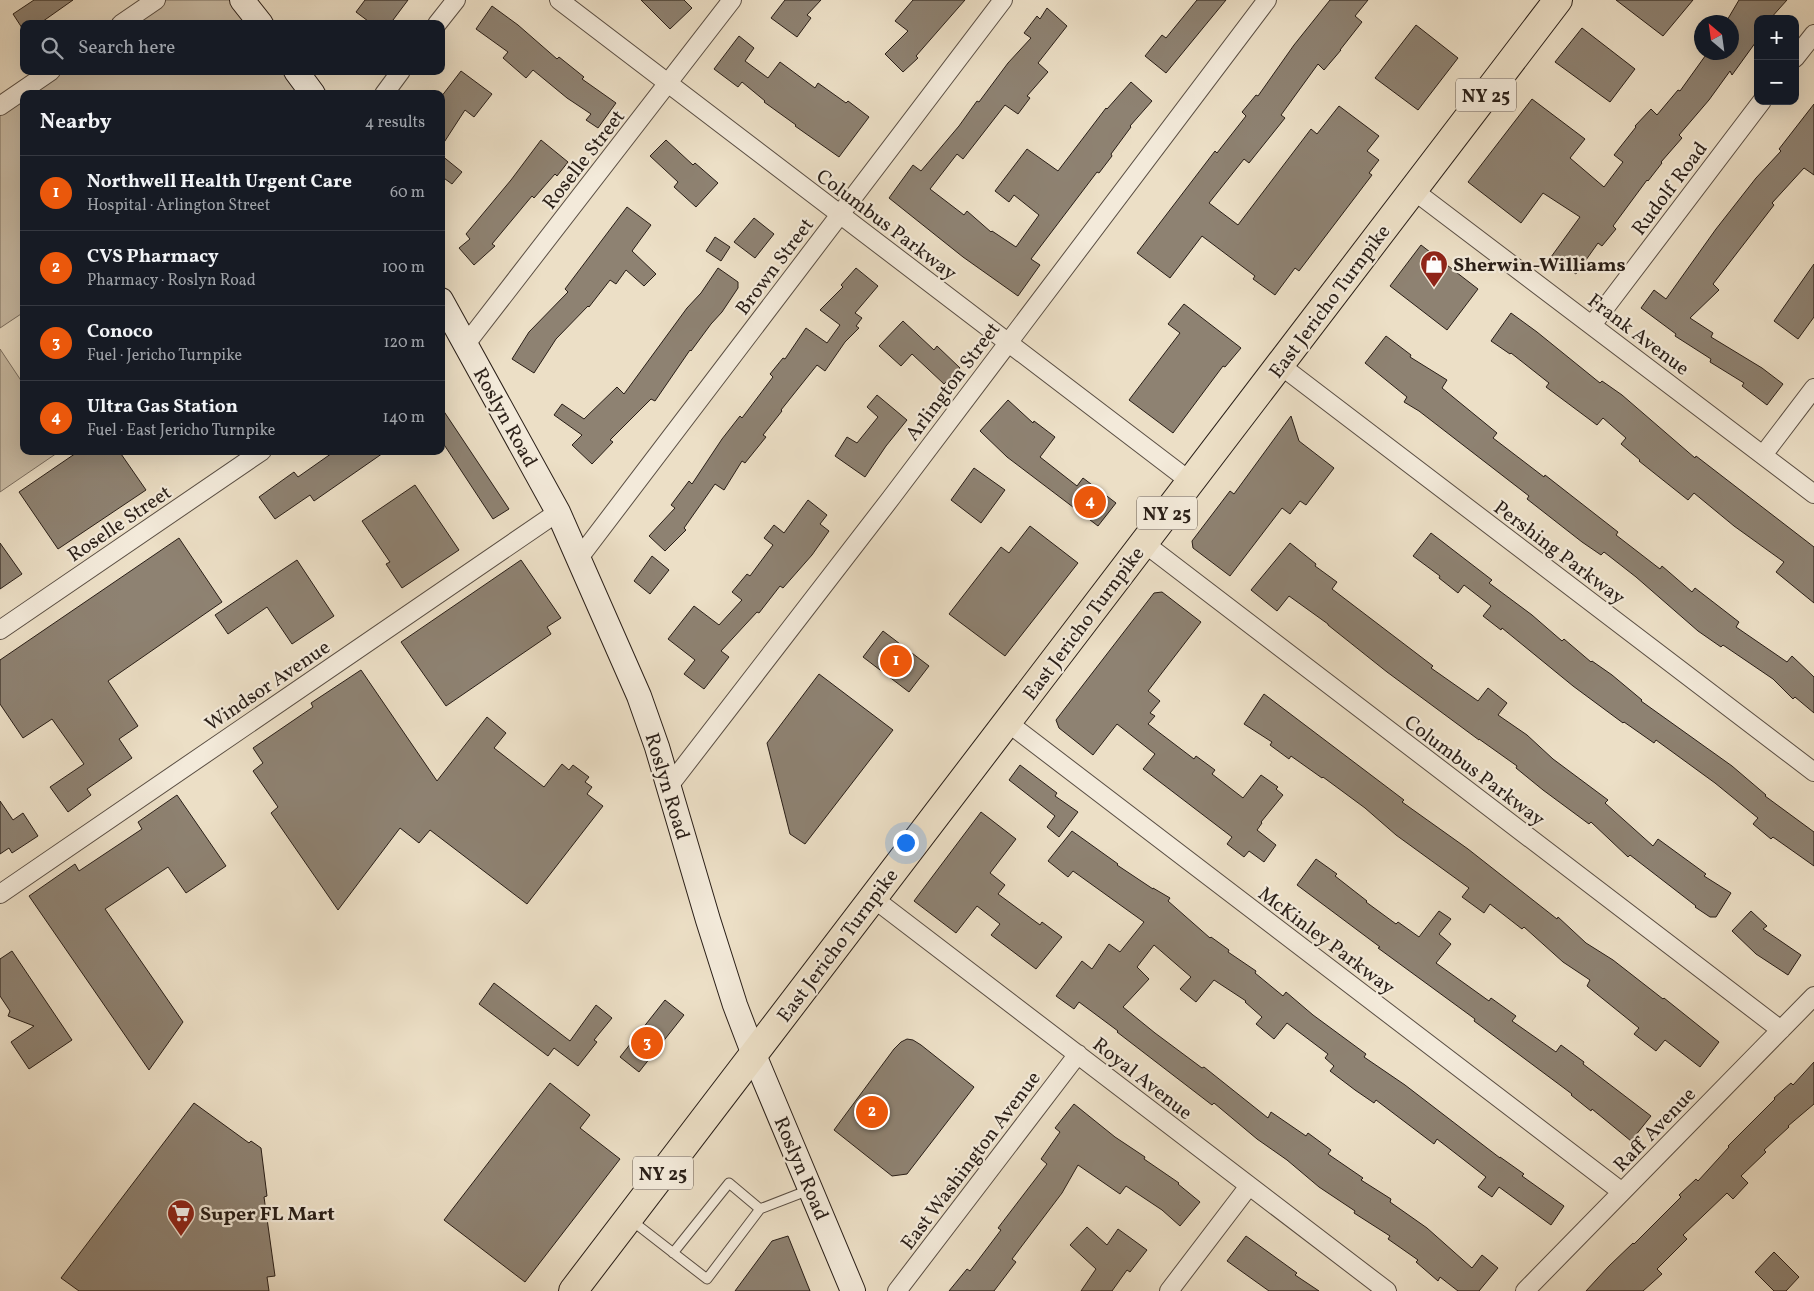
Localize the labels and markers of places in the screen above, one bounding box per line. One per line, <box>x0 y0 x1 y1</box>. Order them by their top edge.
shop icon: Sherwin-Williams <box>1419 249 1449 288</box>
place label: Sherwin-Williams <box>1453 252 1626 280</box>
pin: 4 <box>1074 483 1106 521</box>
pin: 1 <box>880 642 912 680</box>
pin: 3 <box>631 1024 663 1062</box>
pin: 2 <box>856 1093 888 1131</box>
supermarket icon: Super FL Mart <box>166 1198 196 1237</box>
place label: Super FL Mart <box>200 1201 335 1229</box>

